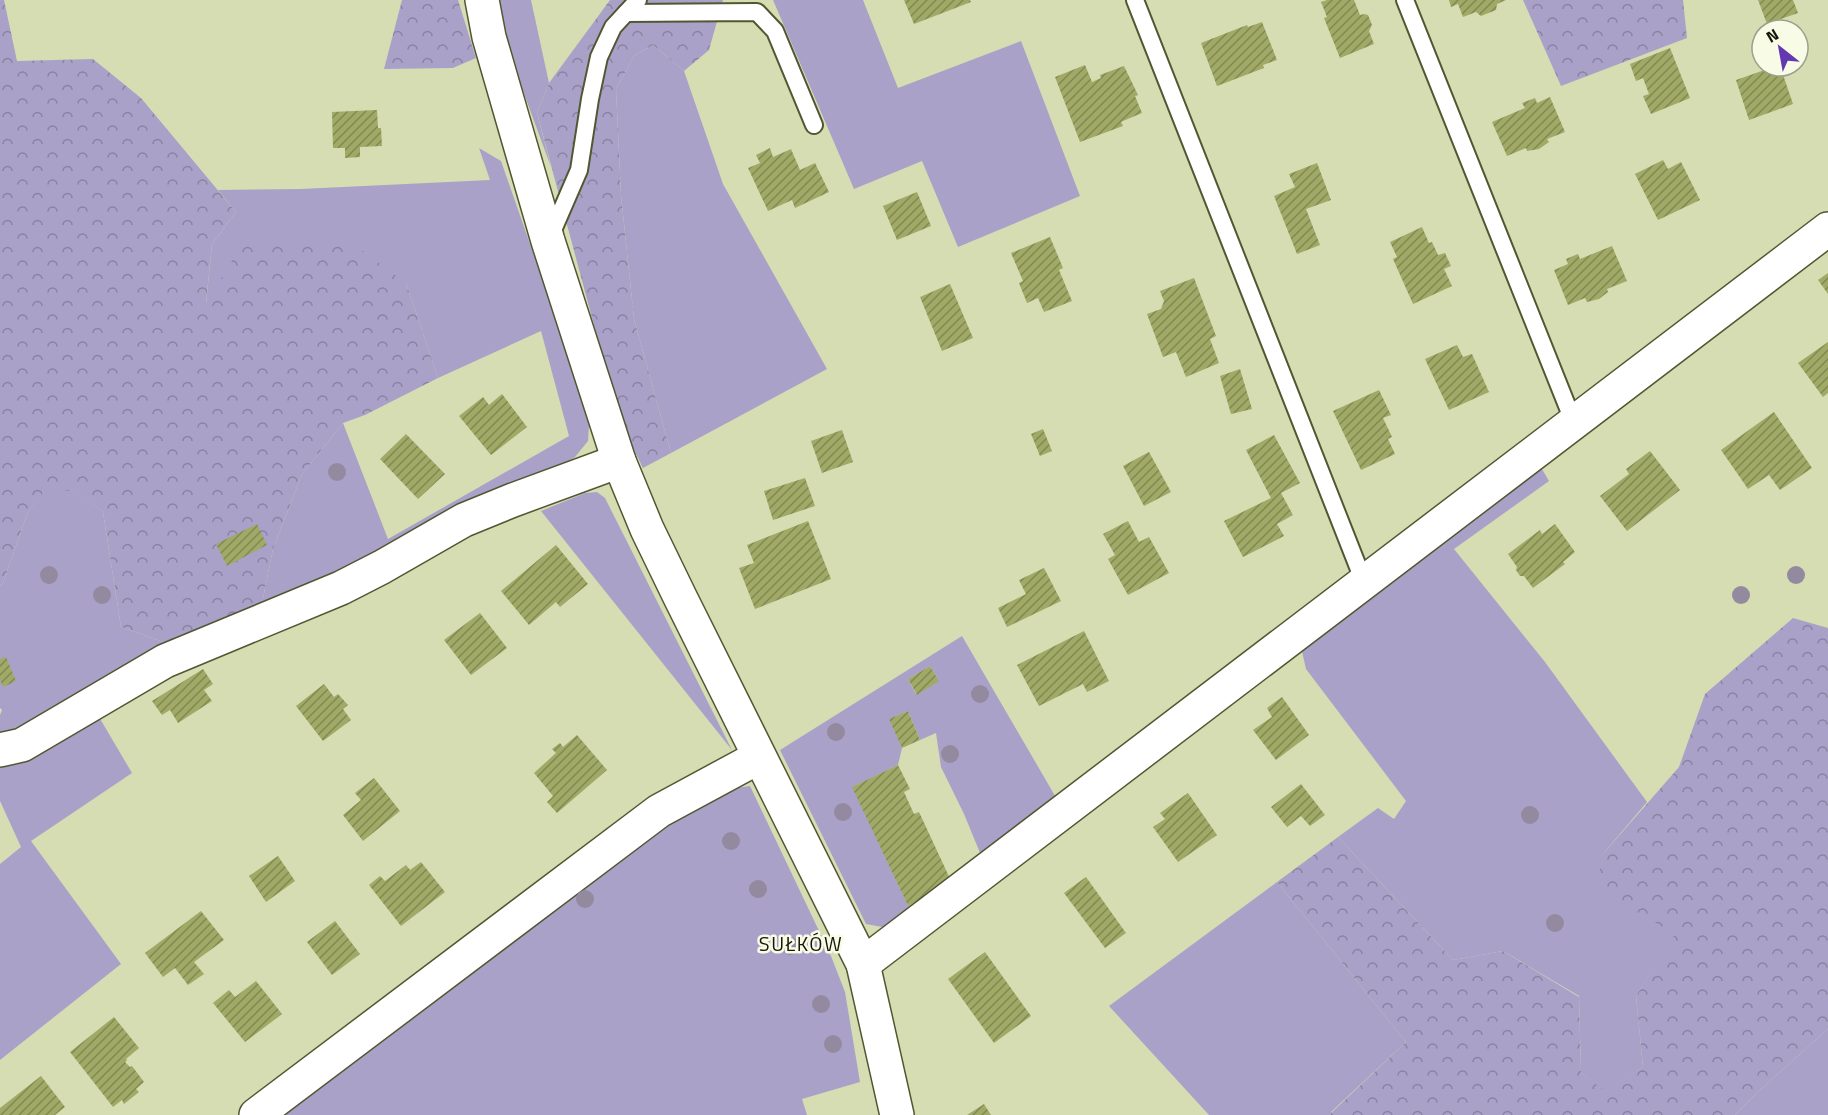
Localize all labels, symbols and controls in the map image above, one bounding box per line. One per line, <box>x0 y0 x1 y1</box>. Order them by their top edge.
north arrow <box>1750 18 1810 78</box>
text: N <box>1761 22 1783 48</box>
district label: SUŁKÓW <box>759 928 843 959</box>

